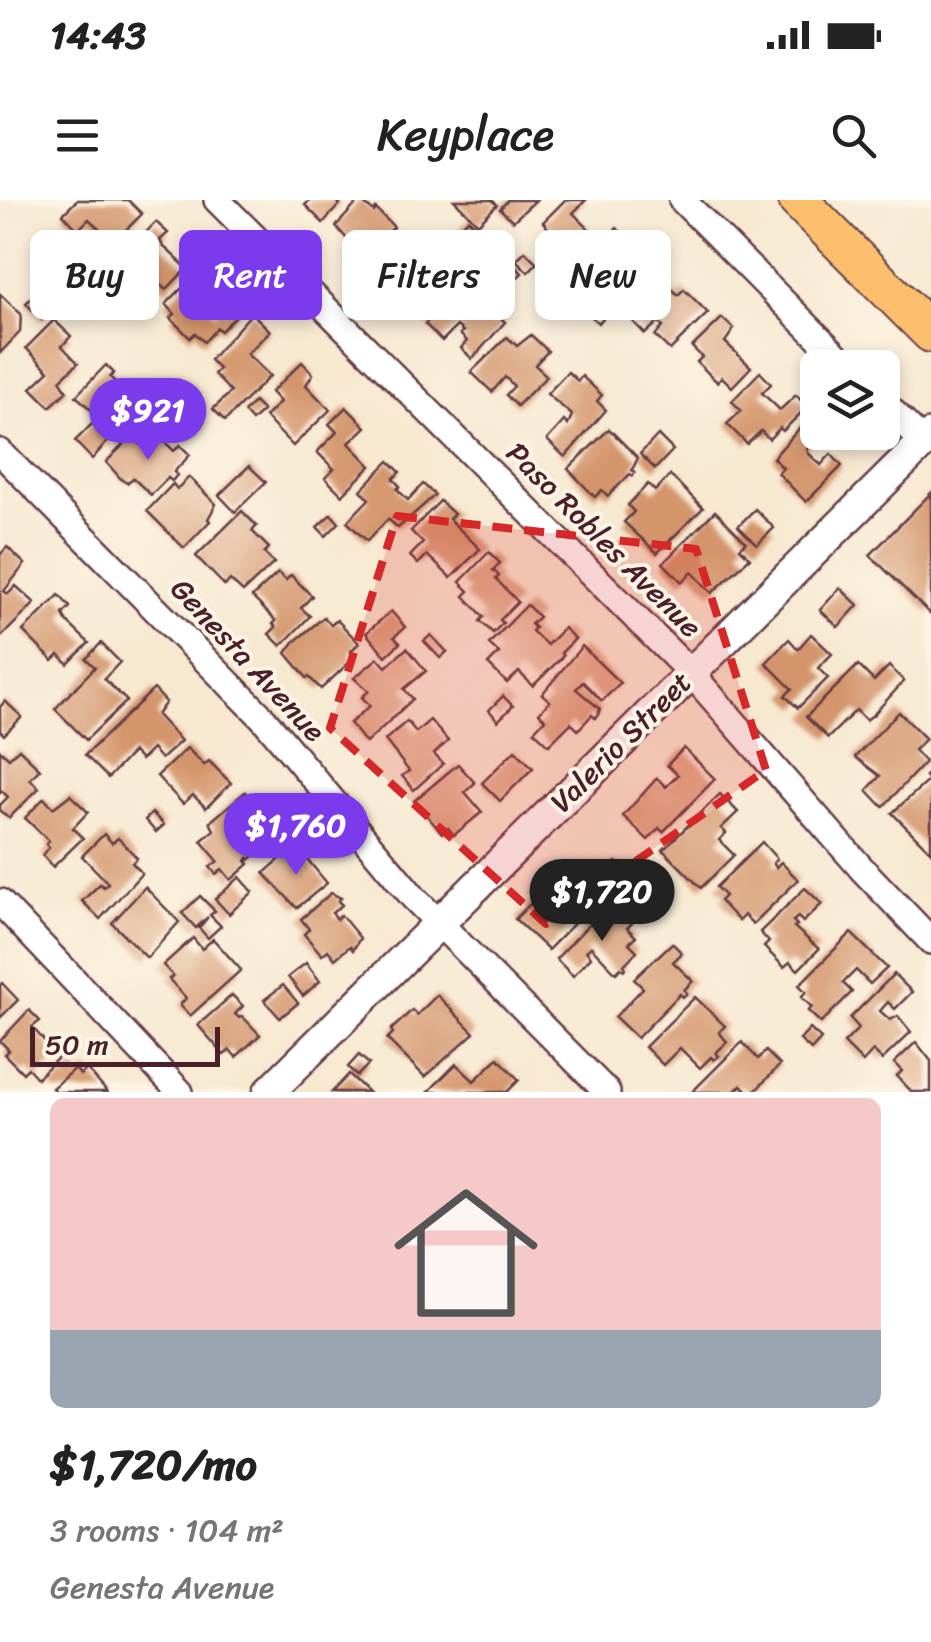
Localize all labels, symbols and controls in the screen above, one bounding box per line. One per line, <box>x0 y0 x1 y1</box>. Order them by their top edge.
text: 14:43 <box>50 2 146 69</box>
text: Keyplace <box>377 95 554 175</box>
icon: menu <box>50 108 105 163</box>
icon: search <box>826 108 881 163</box>
chip: Buy <box>30 230 159 320</box>
chip: Rent <box>179 230 322 320</box>
chip: Filters <box>342 230 515 320</box>
chip: New <box>535 230 671 320</box>
map controls <box>800 350 900 450</box>
button: layers <box>800 350 900 450</box>
pin: $921 <box>89 378 207 463</box>
text: $921 <box>111 382 185 439</box>
street label: Paso Robles Avenue <box>492 428 716 652</box>
street label: Genesta Avenue <box>157 565 339 755</box>
street label: Valerio Street <box>537 658 705 826</box>
pin: $1,760 <box>215 793 377 878</box>
text: $1,760 <box>246 797 346 854</box>
pin: $1,720 <box>521 859 683 944</box>
text: $1,720 <box>552 863 652 920</box>
text: 50 m <box>45 1020 109 1069</box>
scale bar <box>30 1022 220 1066</box>
icon: home <box>376 1163 556 1343</box>
text: $1,720/mo <box>50 1428 257 1502</box>
text: 3 rooms · 104 m² <box>50 1502 284 1559</box>
text: Genesta Avenue <box>50 1559 274 1616</box>

